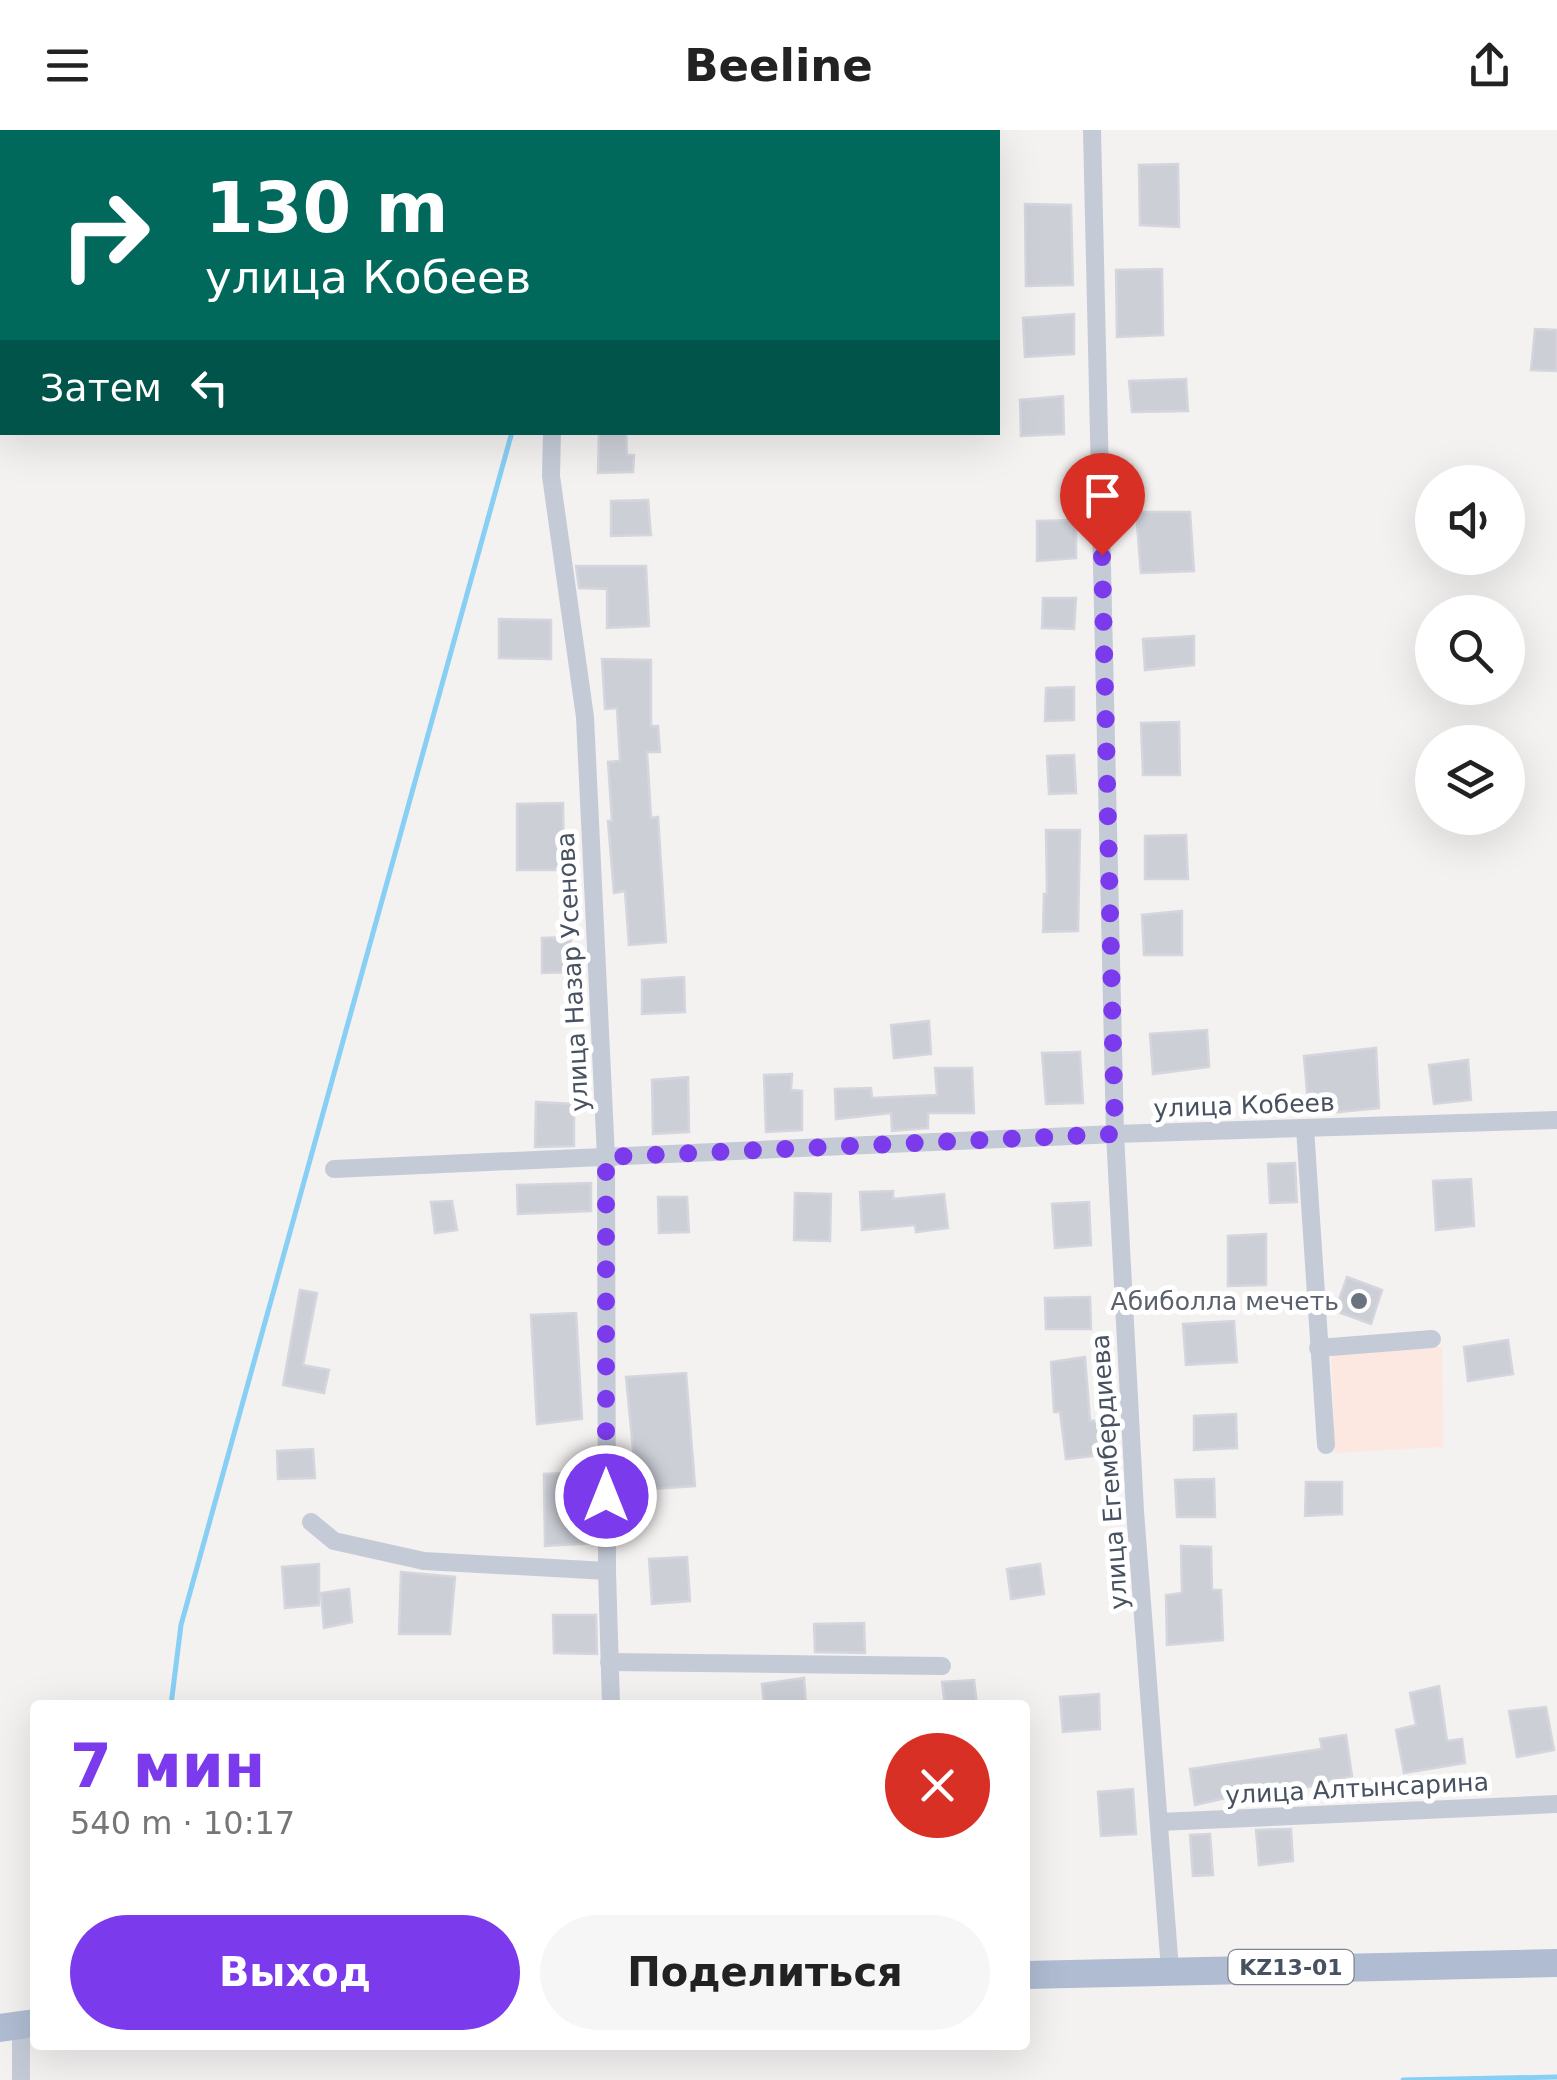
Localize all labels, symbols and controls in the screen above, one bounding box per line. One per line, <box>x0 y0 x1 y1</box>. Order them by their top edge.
icon: menu <box>40 38 95 93</box>
icon: share <box>1462 38 1517 93</box>
text: Beeline <box>684 39 873 92</box>
text: 130 m <box>205 167 448 249</box>
icon: right <box>40 170 170 300</box>
text: улица Кобеев <box>205 251 531 304</box>
icon: left <box>182 360 237 415</box>
text: Затем <box>40 366 162 410</box>
pin <box>1060 453 1145 556</box>
map controls <box>1415 465 1525 835</box>
button: sound <box>1415 465 1525 575</box>
icon: arrive <box>1075 468 1130 523</box>
button: search <box>1415 595 1525 705</box>
button: layers <box>1415 725 1525 835</box>
street label: улица Назар Усенова <box>551 831 594 1113</box>
street label: улица Кобеев <box>1153 1088 1335 1123</box>
place label: Абиболла мечеть <box>1111 1287 1339 1316</box>
marker: Абиболла мечеть <box>1348 1290 1370 1312</box>
street label: улица Егембердиева <box>1085 1333 1134 1611</box>
position arrow <box>554 1444 658 1548</box>
text: 7 мин <box>70 1731 265 1801</box>
button: close <box>885 1733 990 1838</box>
street label: улица Алтынсарина <box>1225 1767 1490 1810</box>
text: 540 m · 10:17 <box>70 1804 295 1842</box>
button: Выход <box>70 1915 520 2030</box>
button: Поделиться <box>540 1915 990 2030</box>
road number: KZ13-01 <box>1228 1950 1354 1984</box>

